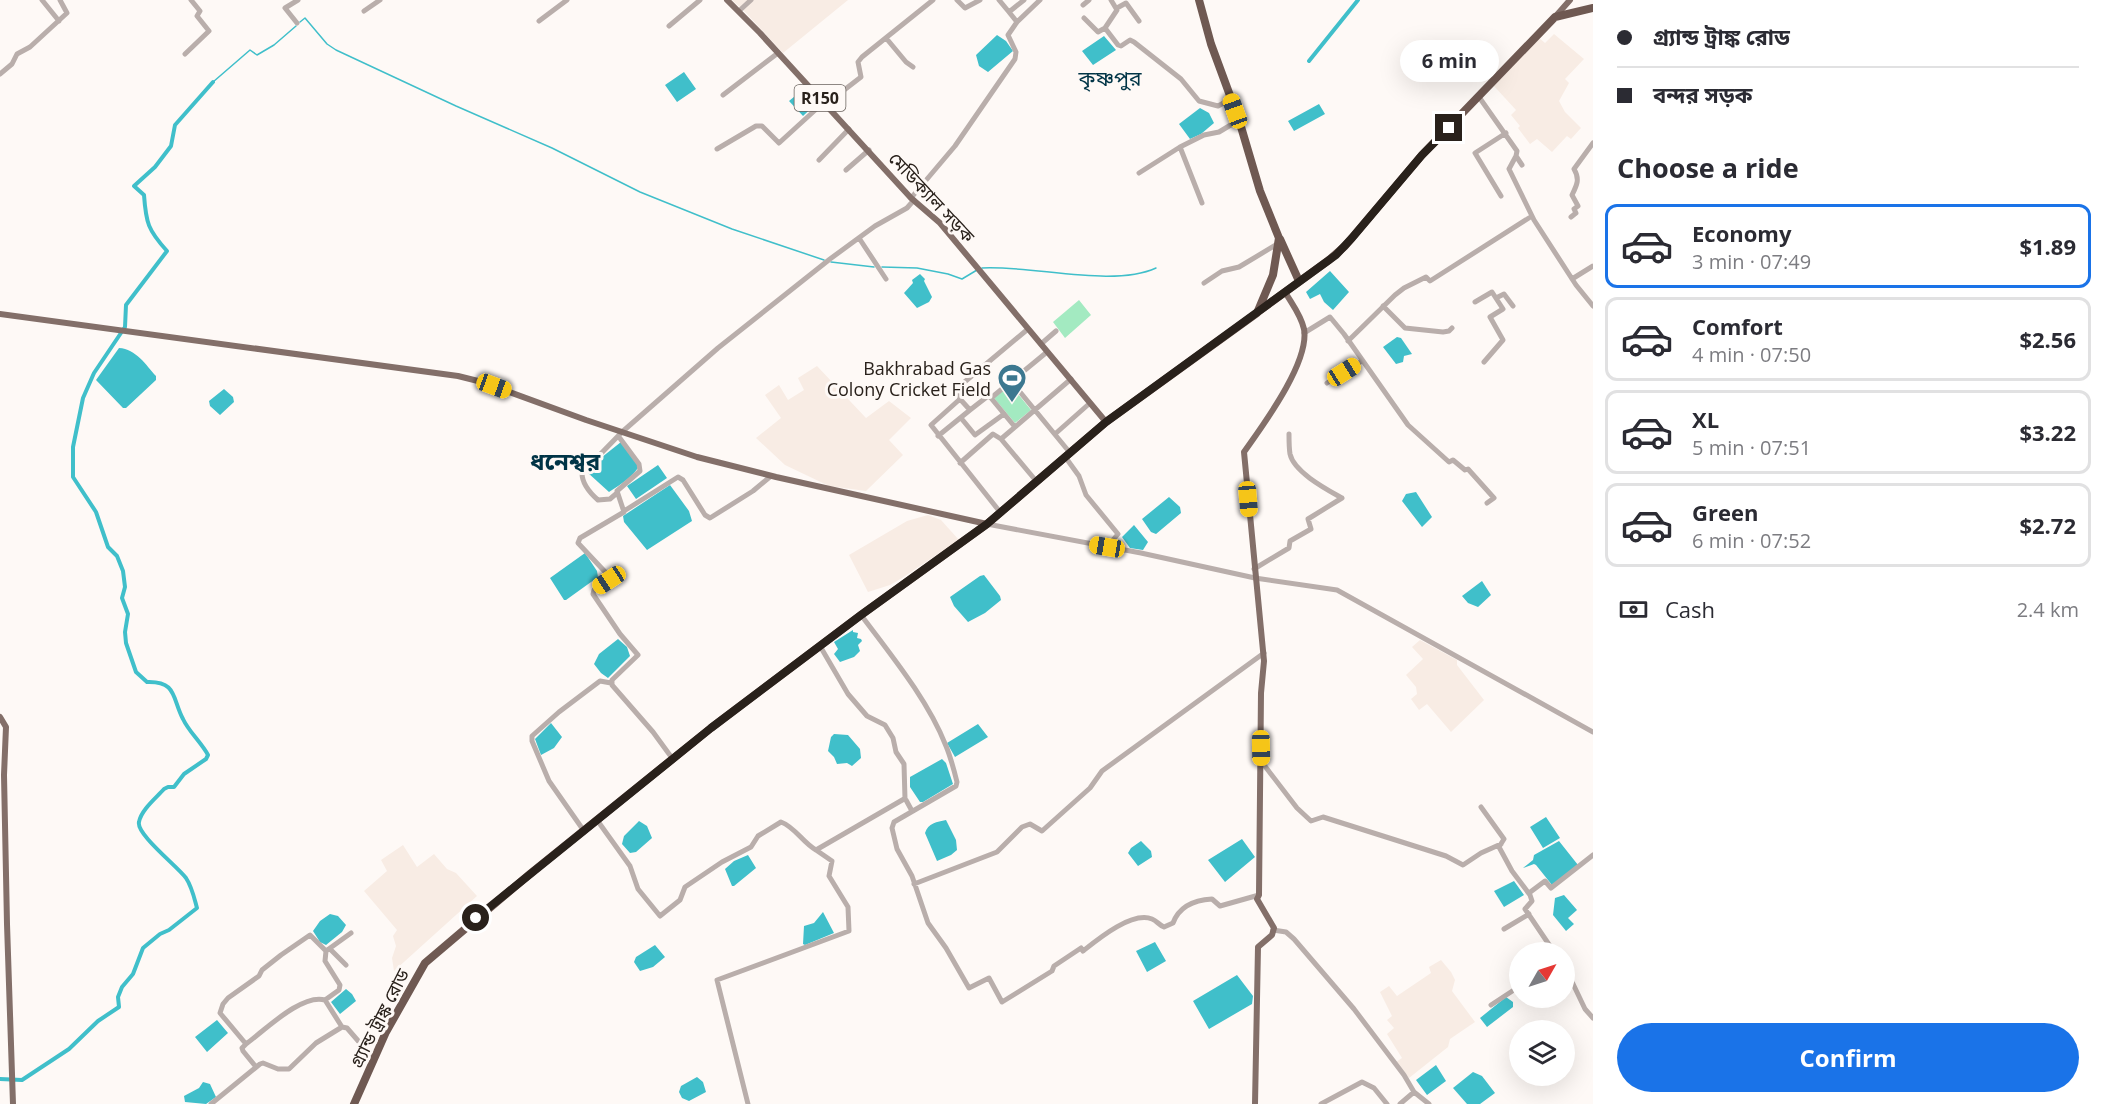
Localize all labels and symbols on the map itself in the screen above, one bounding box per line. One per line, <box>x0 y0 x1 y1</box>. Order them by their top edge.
callout: 6 min <box>1400 41 1498 83</box>
district label: কৃষ্ণপুর <box>1077 64 1142 92</box>
road number: R150 <box>794 85 846 111</box>
car <box>1220 91 1250 131</box>
route end <box>1435 114 1462 141</box>
street label: মেডিক্যাল সড়ক <box>884 147 981 248</box>
car <box>1324 355 1364 389</box>
place label: Bakhrabad Gas Colony Cricket Field <box>827 356 991 401</box>
sports icon: Bakhrabad Gas Colony Cricket Field <box>996 362 1028 404</box>
car <box>474 371 514 401</box>
district label: ধনেশ্বর <box>530 444 601 477</box>
car <box>1237 480 1259 518</box>
car <box>1088 535 1126 559</box>
car <box>589 563 629 597</box>
car <box>1252 730 1270 766</box>
route start <box>462 904 489 931</box>
north arrow <box>1509 942 1575 1008</box>
street label: গ্র্যান্ড ট্রাঙ্ক রোড <box>344 964 414 1072</box>

